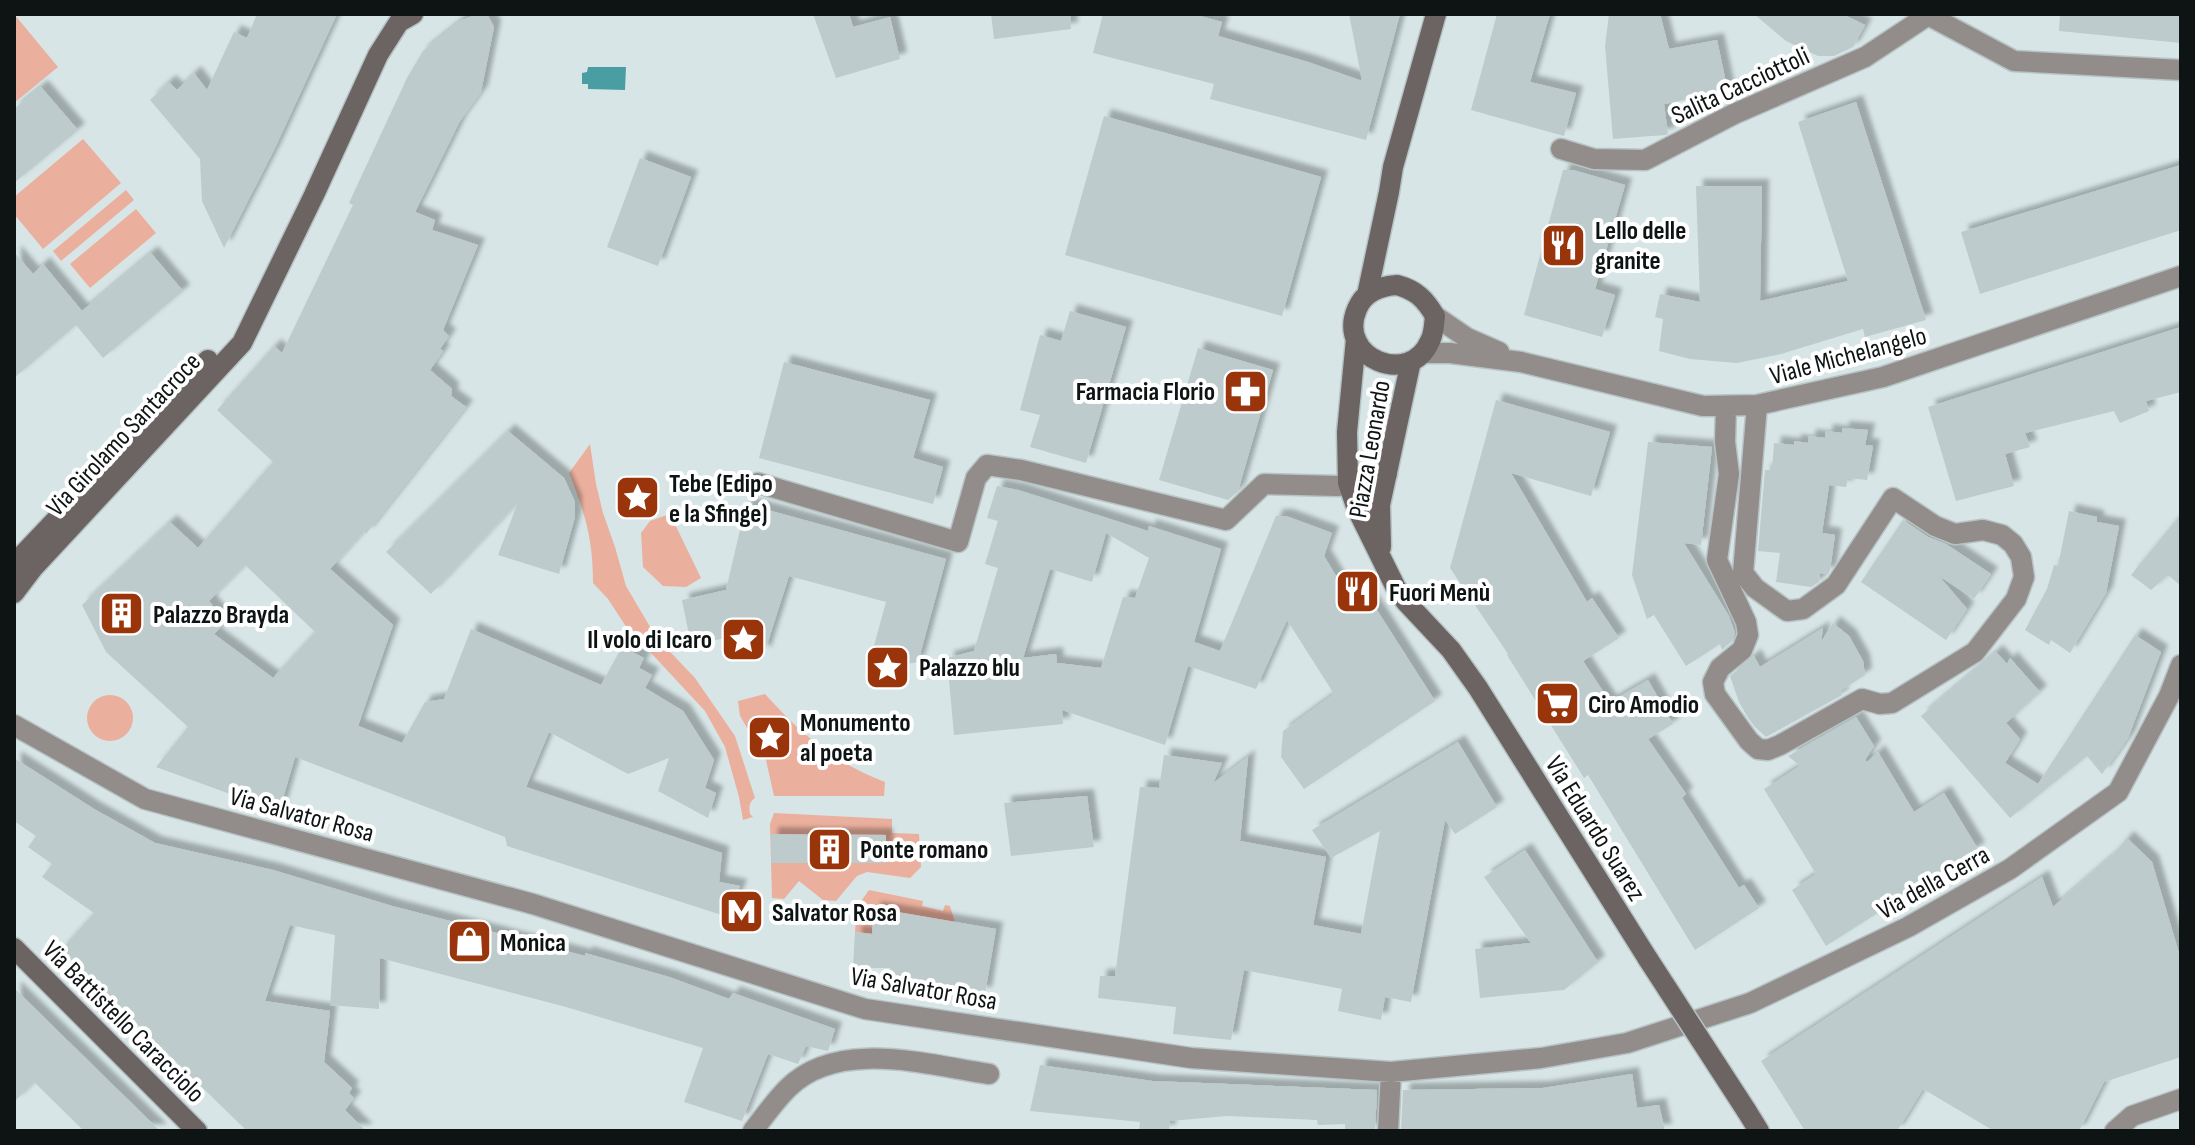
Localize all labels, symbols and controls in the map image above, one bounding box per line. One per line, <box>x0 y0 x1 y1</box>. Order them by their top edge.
street label: Salita Cacciottoli <box>1667 41 1814 132</box>
place label: Lello delle granite <box>1595 216 1686 277</box>
restaurant icon: Lello delle granite <box>1540 221 1588 269</box>
street label: Viale Michelangelo <box>1767 321 1930 392</box>
street label: Via Girolamo Santacroce <box>41 347 208 523</box>
pharmacy icon: Farmacia Florio <box>1222 367 1270 415</box>
place label: Farmacia Florio <box>1076 377 1215 408</box>
street label: Piazza Leonardo <box>1343 378 1398 520</box>
place label: Tebe (Edipo e la Sfinge) <box>669 469 773 530</box>
place icon: Tebe (Edipo e la Sfinge) <box>614 474 662 522</box>
restaurant icon: Fuori Menù <box>1334 568 1382 616</box>
place label: Fuori Menù <box>1389 578 1490 609</box>
building icon: Palazzo Brayda <box>98 590 146 638</box>
place label: Palazzo Brayda <box>153 600 289 631</box>
place icon: Il volo di Icaro <box>719 615 767 663</box>
place label: Il volo di Icaro <box>587 625 712 656</box>
place icon: Palazzo blu <box>864 643 912 691</box>
place label: Palazzo blu <box>919 653 1020 684</box>
supermarket icon: Ciro Amodio <box>1533 680 1581 728</box>
place label: Ciro Amodio <box>1588 690 1699 721</box>
place label: Monumento al poeta <box>800 708 911 769</box>
place icon: Monumento al poeta <box>745 713 793 761</box>
street label: Via Eduardo Suarez <box>1538 751 1651 907</box>
street label: Via Salvator Rosa <box>226 781 377 850</box>
building icon: Ponte romano <box>805 825 853 873</box>
place label: Ponte romano <box>860 835 988 866</box>
street label: Via della Cerra <box>1872 840 1995 927</box>
metro station icon: Salvator Rosa <box>717 888 765 936</box>
place label: Salvator Rosa <box>772 898 897 929</box>
shop icon: Monica <box>445 918 493 966</box>
place label: Monica <box>500 928 566 959</box>
street label: Via Battistello Caracciolo <box>36 935 210 1109</box>
street label: Via Salvator Rosa <box>848 961 999 1018</box>

